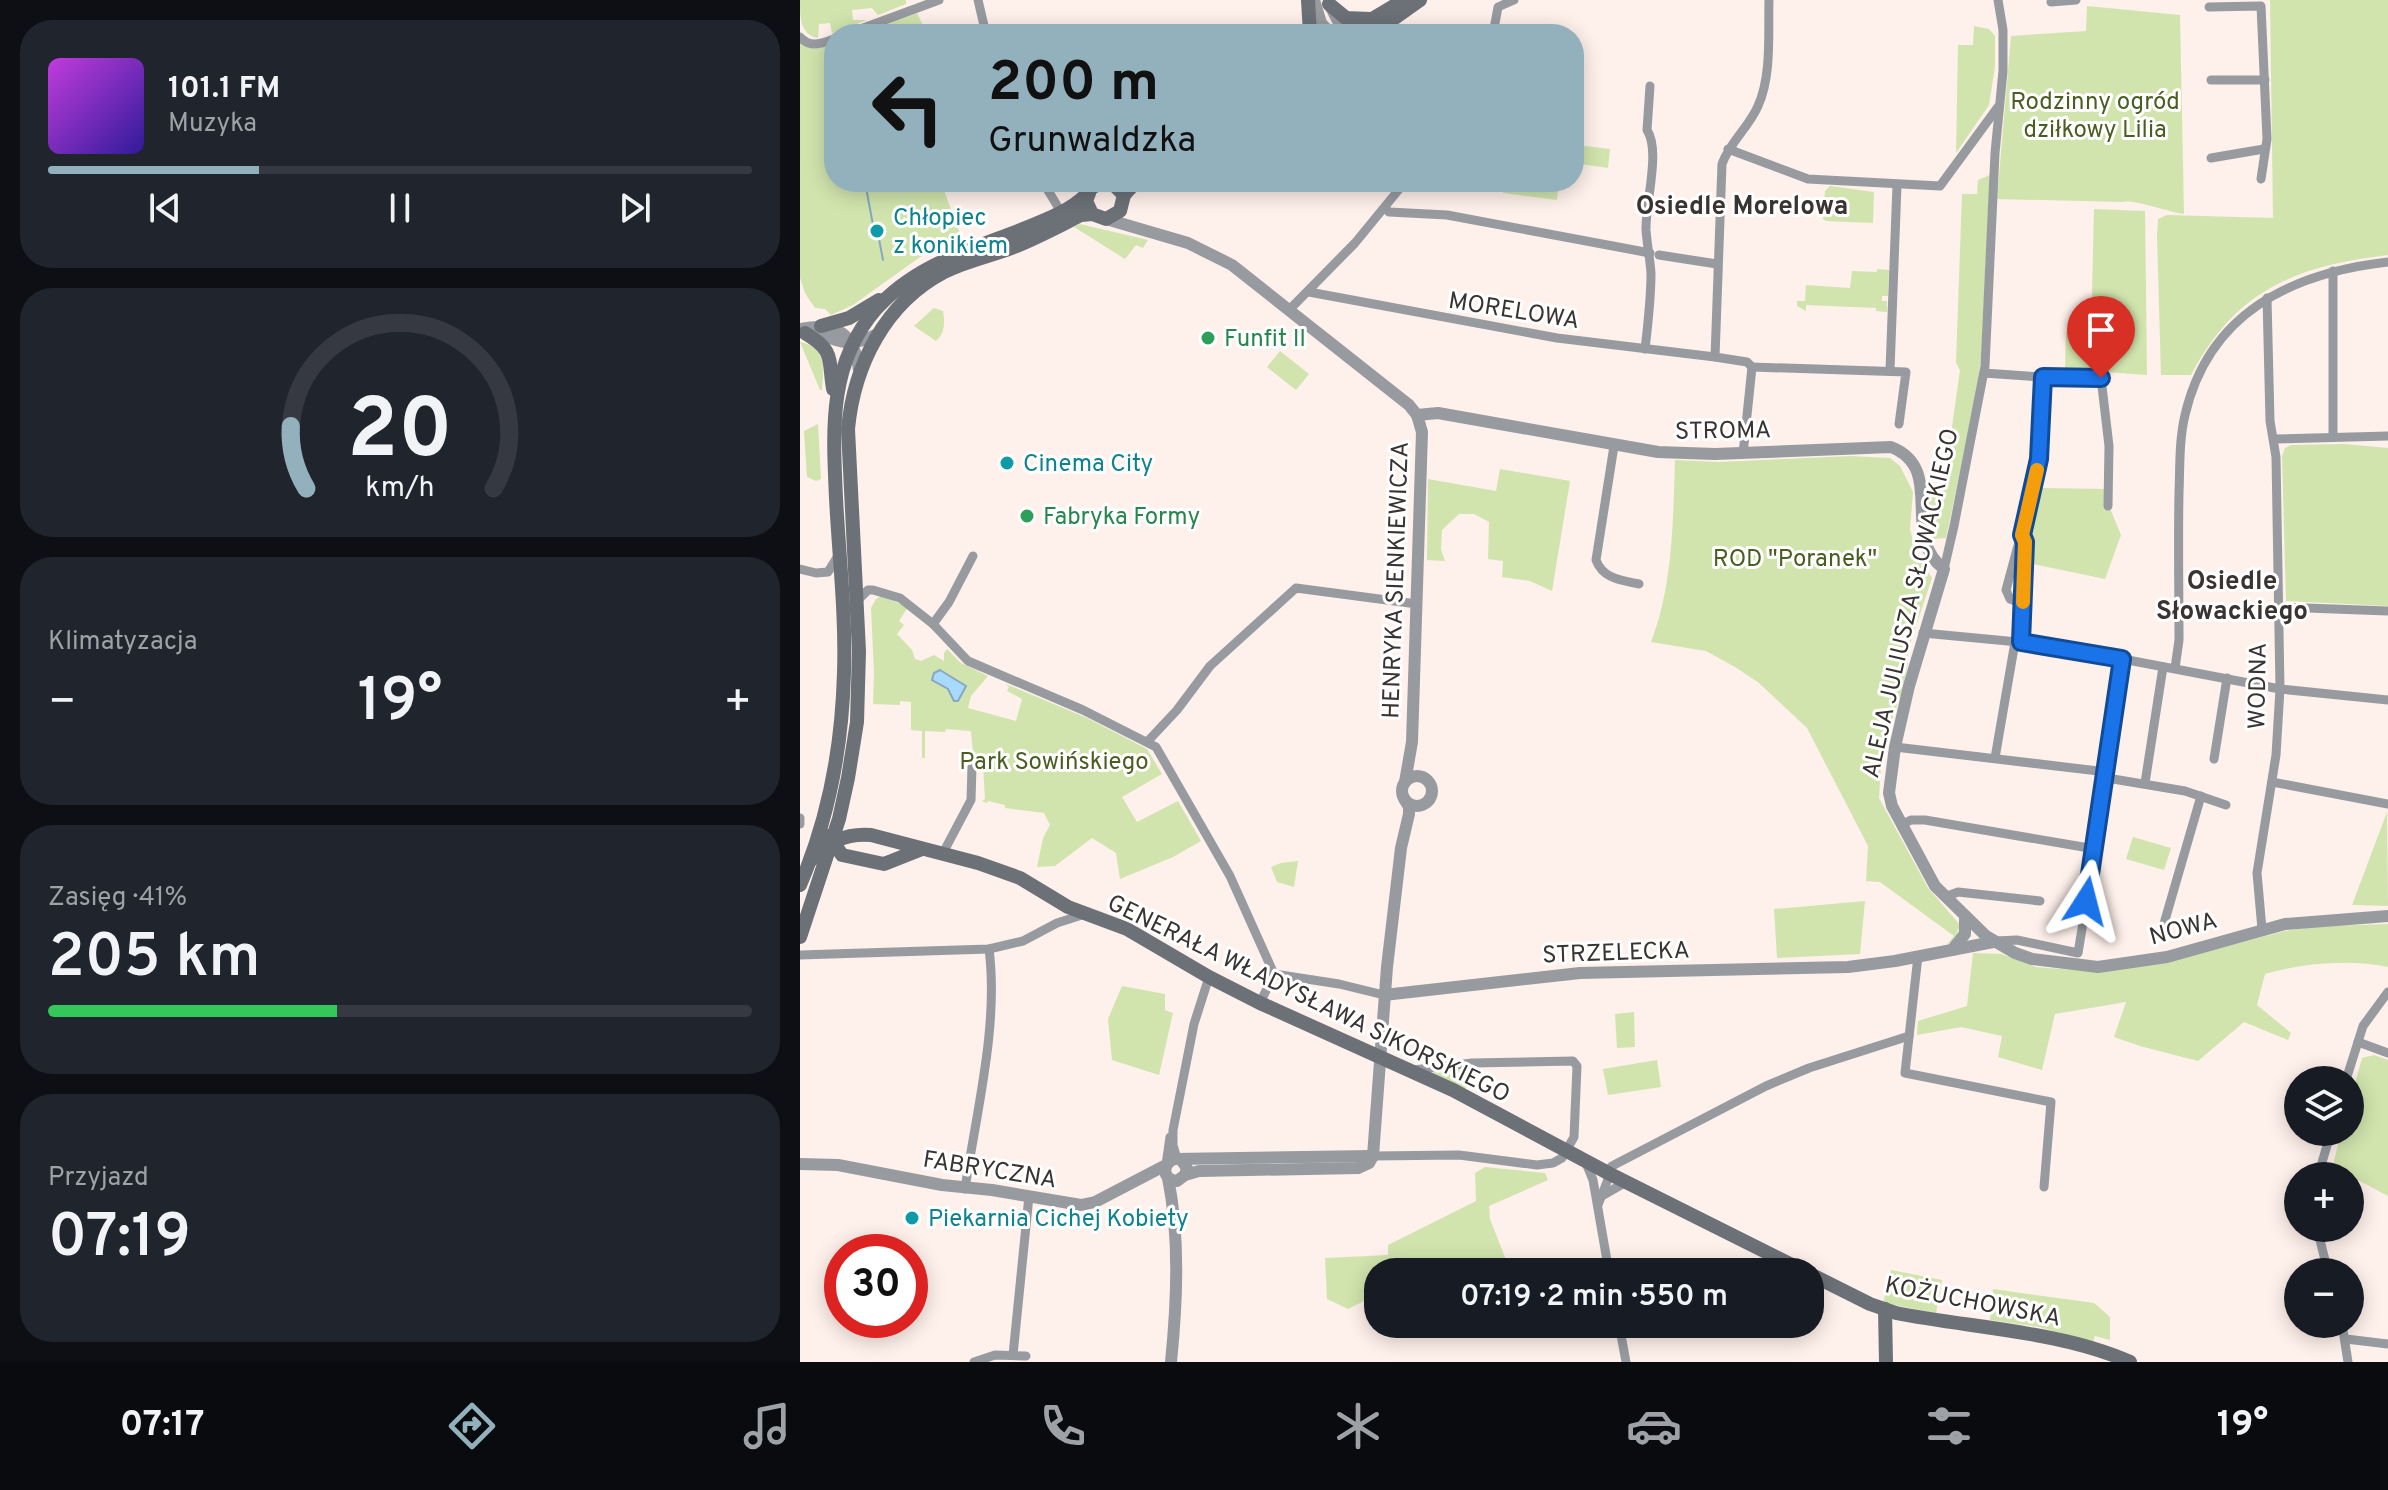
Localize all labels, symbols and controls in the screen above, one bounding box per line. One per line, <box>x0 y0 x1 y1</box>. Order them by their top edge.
text: 200 m <box>988 50 1159 120</box>
icon: left <box>856 56 960 160</box>
text: 101.1 FM <box>168 71 280 108</box>
park label: Rodzinny ogród dziłkowy Lilia <box>2010 88 2180 146</box>
text: Muzyka <box>168 108 257 141</box>
text: Grunwaldzka <box>988 119 1196 165</box>
icon: previous <box>143 186 187 230</box>
icon: pause <box>378 186 422 230</box>
icon: next <box>613 186 657 230</box>
district label: Osiedle Morelowa <box>1636 191 1848 224</box>
place label: Chłopiec z konikiem <box>893 204 1008 262</box>
marker: Chłopiec z konikiem <box>868 222 886 240</box>
street label: MORELOWA <box>1446 287 1581 337</box>
pin <box>2067 296 2135 378</box>
icon: arrive <box>2079 308 2123 352</box>
place label: Funfit II <box>1224 325 1306 355</box>
marker: Funfit II <box>1199 329 1217 347</box>
text: 20 <box>347 381 453 486</box>
street label: STROMA <box>1675 416 1771 448</box>
street label: ALEJA JULIUSZA SŁOWACKIEGO <box>1857 426 1967 781</box>
street label: HENRYKA SIENKIEWICZA <box>1377 441 1417 719</box>
place label: Cinema City <box>1023 450 1153 480</box>
marker: Cinema City <box>998 454 1016 472</box>
text: km/h <box>365 471 435 507</box>
place label: Fabryka Formy <box>1043 503 1200 533</box>
marker: Fabryka Formy <box>1018 507 1036 525</box>
park label: ROD "Poranek" <box>1713 545 1877 575</box>
district label: Osiedle Słowackiego <box>2156 566 2308 629</box>
text: Klimatyzacja <box>48 626 197 659</box>
street label: WODNA <box>2243 642 2275 730</box>
text: 19° <box>358 666 442 742</box>
text: − <box>48 676 76 732</box>
text: + <box>724 676 752 732</box>
park label: Park Sowińskiego <box>959 748 1149 778</box>
position arrow <box>2044 859 2128 943</box>
text: Zasięg · 41% <box>48 882 187 915</box>
street label: GENERAŁA WŁADYSŁAWA SIKORSKIEGO <box>1102 889 1514 1111</box>
street label: NOWA <box>2146 907 2221 953</box>
text: 205 km <box>48 922 261 998</box>
street label: STRZELECKA <box>1542 936 1690 972</box>
map controls <box>2284 1066 2364 1338</box>
button: layers <box>2284 1066 2364 1146</box>
street label: FABRYCZNA <box>921 1146 1059 1196</box>
text: Przyjazd <box>48 1162 149 1195</box>
button: + <box>2284 1162 2364 1242</box>
text: 07:19 <box>48 1202 191 1278</box>
place label: Piekarnia Cichej Kobiety <box>928 1205 1189 1235</box>
marker: Piekarnia Cichej Kobiety <box>903 1209 921 1227</box>
speed limit sign: 30 <box>824 1234 928 1338</box>
button: − <box>2284 1258 2364 1338</box>
street label: KOŻUCHOWSKA <box>1882 1270 2063 1335</box>
text: 07:19 · 2 min · 550 m <box>1460 1279 1728 1316</box>
icon: directions <box>444 1398 500 1454</box>
icon: music <box>739 1398 795 1454</box>
icon: phone <box>1035 1398 1091 1454</box>
icon: climate <box>1330 1398 1386 1454</box>
icon: car <box>1626 1398 1682 1454</box>
icon: filters <box>1921 1398 1977 1454</box>
text: 07:17 <box>120 1403 204 1449</box>
text: 19° <box>2217 1403 2268 1449</box>

